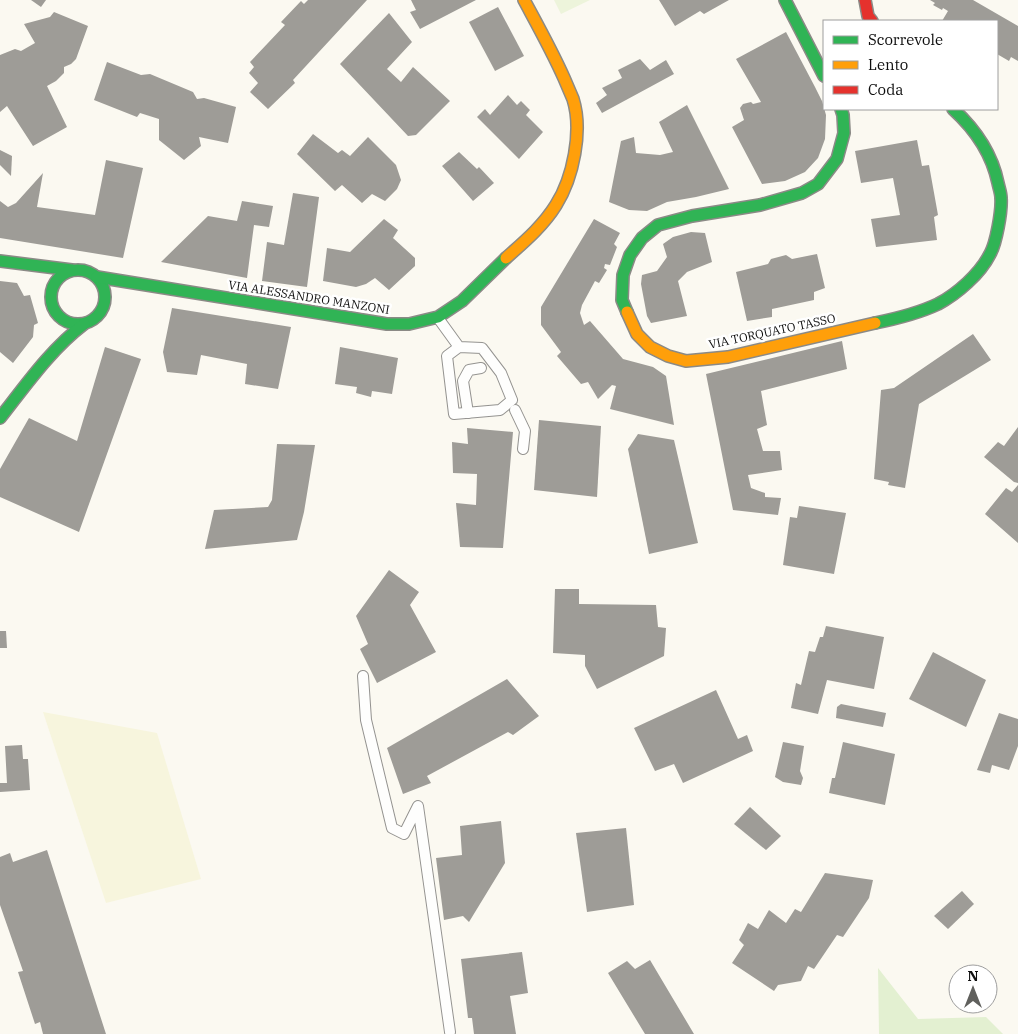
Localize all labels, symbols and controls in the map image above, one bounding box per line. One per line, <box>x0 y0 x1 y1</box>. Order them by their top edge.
legend <box>823 20 998 110</box>
text: Scorrevole <box>868 30 943 49</box>
text: Lento <box>868 55 908 74</box>
text: Coda <box>868 80 904 99</box>
street label: VIA ALESSANDRO MANZONI <box>227 277 391 317</box>
street label: VIA TORQUATO TASSO <box>707 310 837 352</box>
north arrow <box>948 964 998 1014</box>
text: N <box>967 967 979 985</box>

